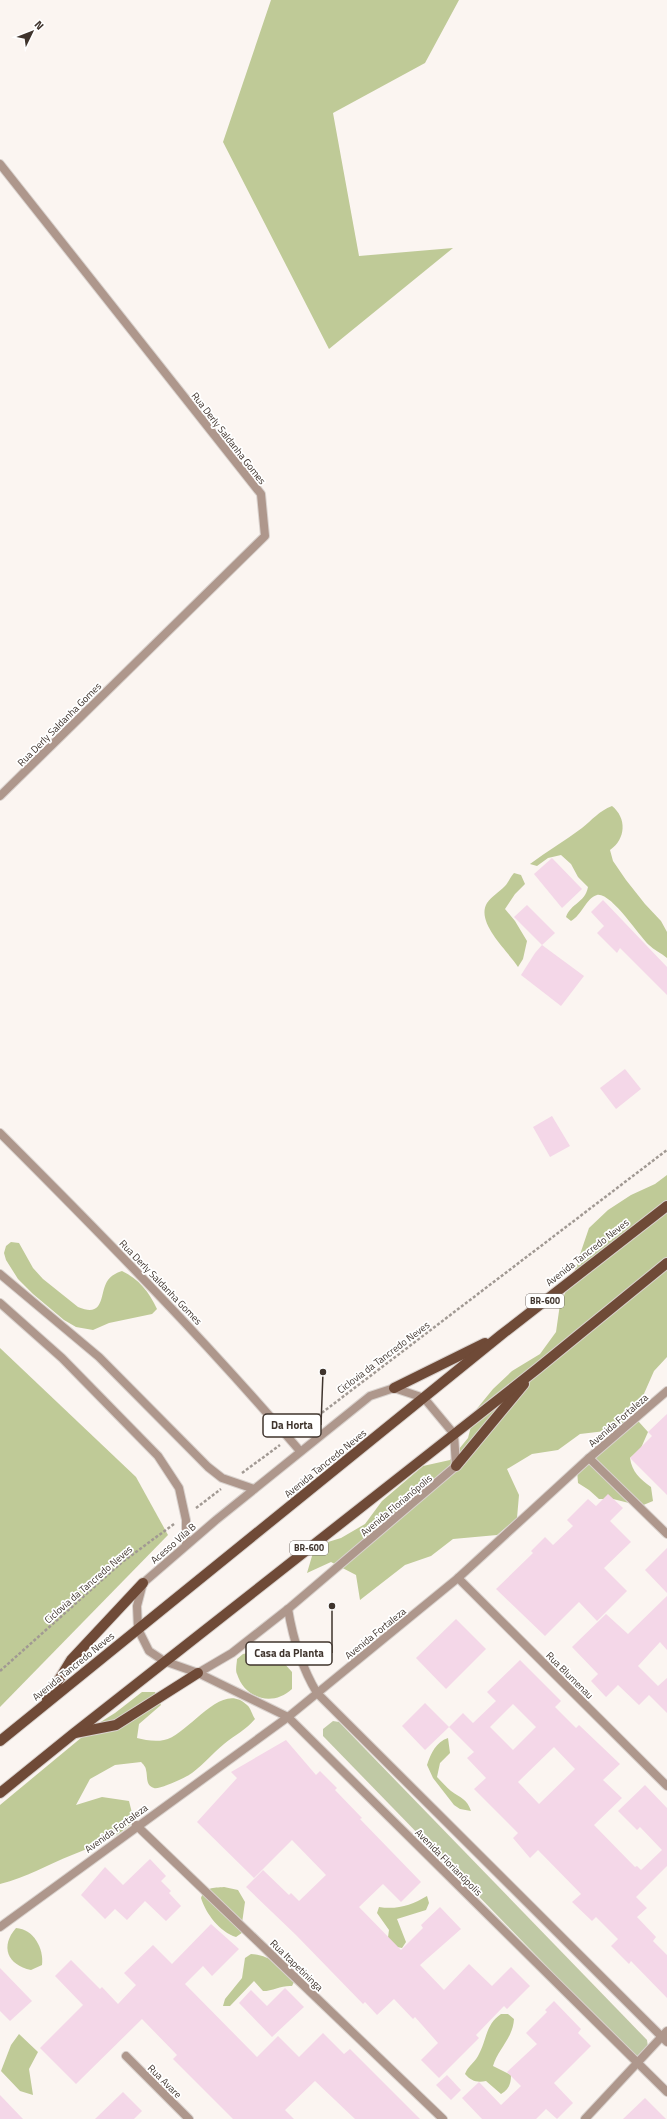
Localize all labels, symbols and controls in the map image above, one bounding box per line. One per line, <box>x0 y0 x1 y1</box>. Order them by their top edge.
north arrow <box>12 12 52 52</box>
text: N <box>31 17 48 33</box>
street label: Rua Derly Saldanha Gomes <box>188 389 270 488</box>
street label: Rua Derly Saldanha Gomes <box>14 679 105 770</box>
street label: Avenida Tancredo Neves <box>543 1215 632 1290</box>
street label: Rua Derly Saldanha Gomes <box>116 1236 206 1329</box>
road number: BR-600 <box>526 1294 564 1308</box>
street label: Ciclovia da Tancredo Neves <box>334 1317 433 1397</box>
street label: Avenida Fortaleza <box>585 1390 652 1451</box>
callout: Da Horta <box>263 1414 321 1437</box>
text: Da Horta <box>271 1417 313 1433</box>
street label: Avenida Tancredo Neves <box>281 1425 370 1501</box>
street label: Avenida Florianópolis <box>357 1471 436 1540</box>
street label: Acesso Vila B <box>147 1519 199 1567</box>
road number: BR-600 <box>290 1541 328 1555</box>
street label: Ciclovia da Tancredo Neves <box>41 1542 136 1627</box>
street label: Avenida Fortaleza <box>342 1604 409 1663</box>
street label: Avenida Tancredo Neves <box>29 1628 118 1704</box>
callout: Casa da Planta <box>246 1642 332 1665</box>
text: Casa da Planta <box>254 1645 324 1661</box>
street label: Rua Blumenau <box>543 1648 597 1702</box>
street label: Avenida Fortaleza <box>82 1800 151 1856</box>
street label: Avenida Florianópolis <box>412 1825 486 1900</box>
street label: Rua Itapetininga <box>267 1936 327 1995</box>
street label: Rua Avare <box>144 2061 185 2102</box>

